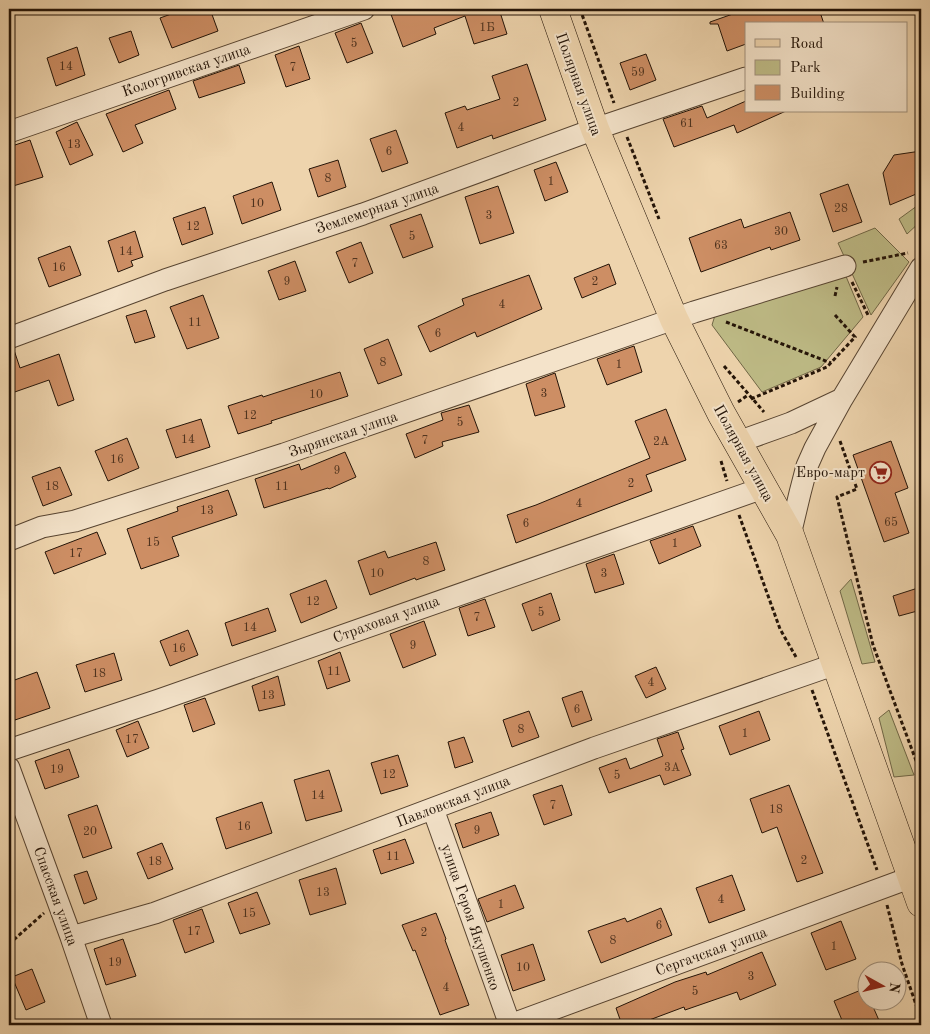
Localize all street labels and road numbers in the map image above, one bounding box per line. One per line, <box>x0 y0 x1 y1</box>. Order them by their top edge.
street label: Полярная улица <box>552 31 603 139</box>
street label: Кологривская улица <box>120 42 253 100</box>
street label: Землемерная улица <box>314 181 441 237</box>
street label: Полярная улица <box>710 403 776 505</box>
street label: Зырянская улица <box>287 410 400 461</box>
street label: Страховая улица <box>331 594 442 647</box>
street label: Павловская улица <box>395 774 513 831</box>
street label: улица Героя Якушенко <box>437 842 502 993</box>
street label: Спасская улица <box>30 845 80 949</box>
street label: Сергачская улица <box>654 925 770 980</box>

